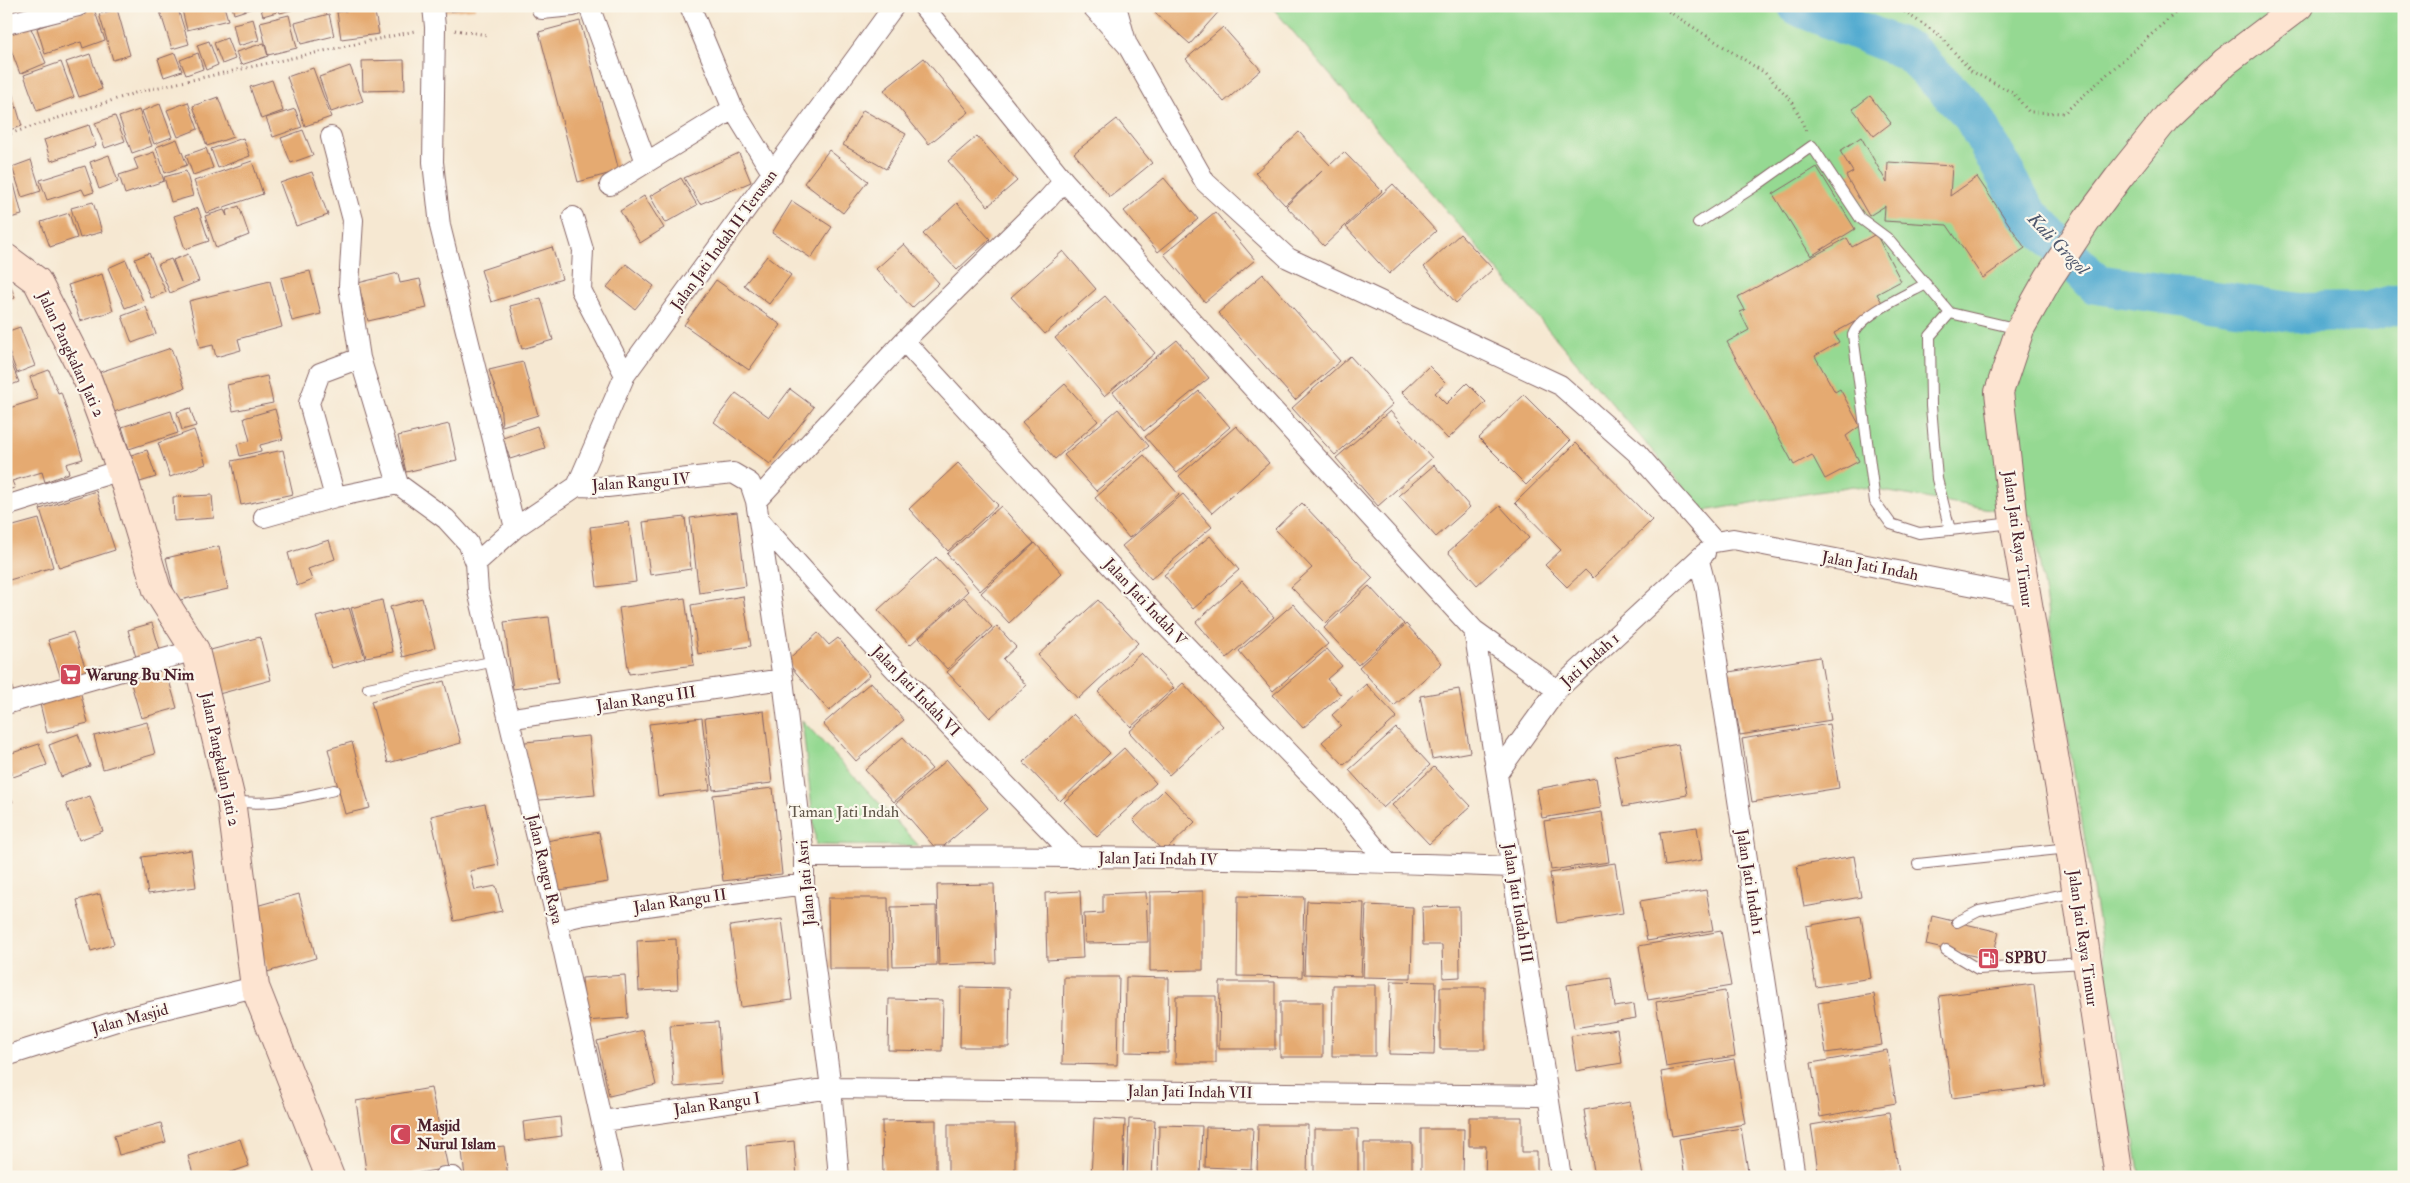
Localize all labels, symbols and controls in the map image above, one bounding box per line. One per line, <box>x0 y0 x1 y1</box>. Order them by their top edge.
street label: Jalan Jati Indah II Terusan <box>666 166 783 316</box>
water label: Kali Grogol <box>2022 207 2095 281</box>
street label: Jalan Pangkalan Jati 2 <box>32 287 109 421</box>
street label: Jalan Jati Raya Timur <box>1997 468 2037 609</box>
street label: Jalan Rangu IV <box>590 469 692 496</box>
street label: Jalan Jati Indah <box>1819 547 1921 586</box>
street label: Jalan Jati Indah V <box>1098 553 1191 651</box>
street label: Jati Indah 1 <box>1556 628 1624 693</box>
street label: Jalan Jati Indah VI <box>866 640 965 741</box>
supermarket icon: Warung Bu Nim <box>58 663 82 687</box>
place label: Warung Bu Nim <box>85 665 195 686</box>
street label: Jalan Rangu III <box>594 682 697 717</box>
street label: Jalan Pangkalan Jati 2 <box>195 689 244 828</box>
park label: Taman Jati Indah <box>789 802 900 823</box>
street label: Jalan Rangu Raya <box>521 811 567 927</box>
street label: Jalan Jati Indah 1 <box>1731 827 1768 937</box>
street label: Jalan Jati Asri <box>792 839 821 928</box>
street label: Jalan Jati Indah III <box>1498 841 1537 964</box>
street label: Jalan Jati Indah IV <box>1097 848 1218 871</box>
street label: Jalan Jati Raya Timur <box>2062 867 2102 1008</box>
street label: Jalan Rangu II <box>631 885 728 919</box>
fuel station icon: SPBU <box>1977 946 2001 970</box>
place label: SPBU <box>2005 948 2048 968</box>
street label: Jalan Masjid <box>89 999 171 1040</box>
street label: Jalan Jati Indah VII <box>1126 1081 1253 1104</box>
street label: Jalan Rangu I <box>671 1088 762 1121</box>
place label: Masjid Nurul Islam <box>416 1116 497 1154</box>
mosque icon: Masjid Nurul Islam <box>389 1123 413 1147</box>

